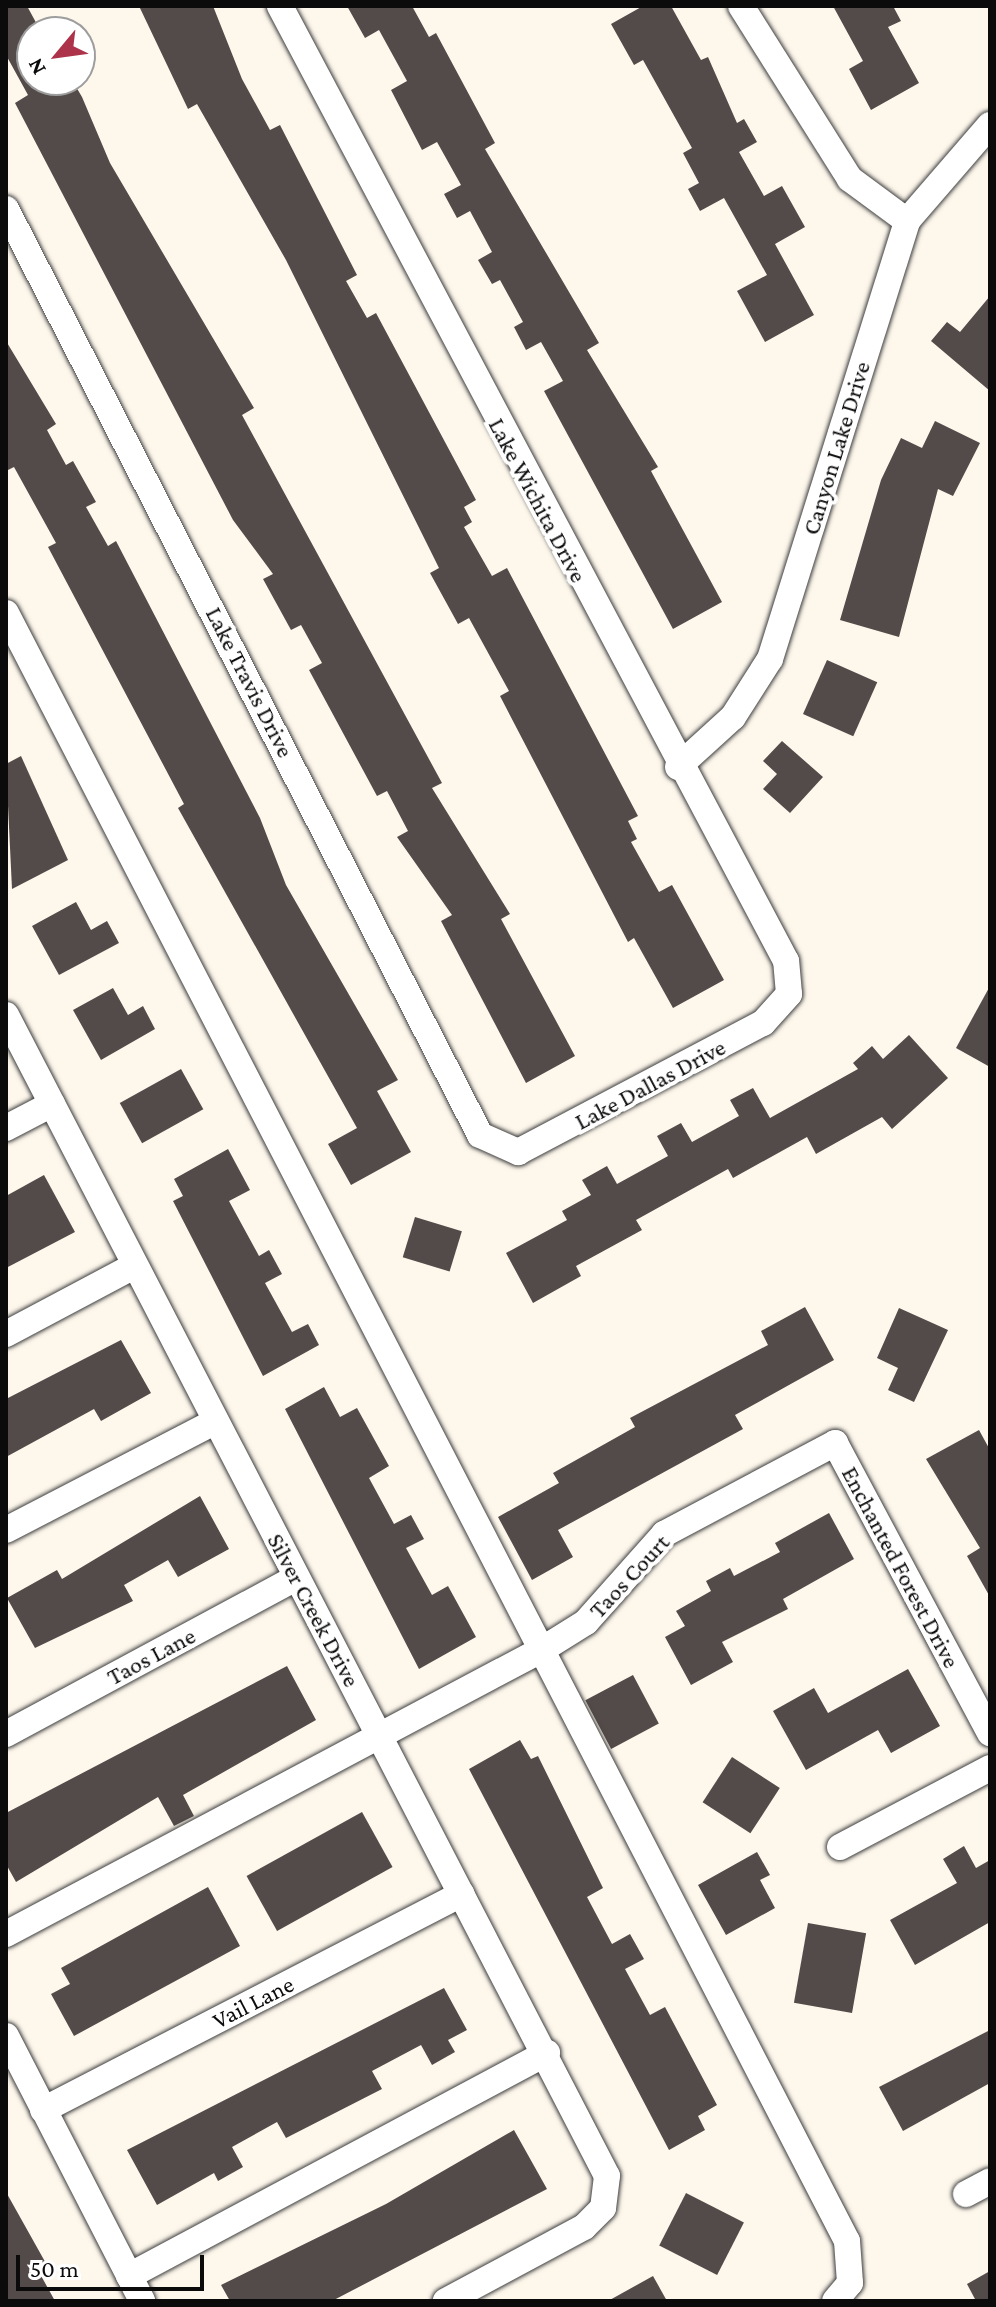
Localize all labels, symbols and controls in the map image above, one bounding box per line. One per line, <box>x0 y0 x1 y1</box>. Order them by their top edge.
north arrow <box>16 16 96 96</box>
text: N <box>22 54 51 80</box>
street label: Canyon Lake Drive <box>796 358 876 538</box>
street label: Lake Wichita Drive <box>483 413 593 587</box>
street label: Lake Travis Drive <box>200 602 300 762</box>
street label: Lake Dallas Drive <box>570 1032 730 1136</box>
street label: Enchanted Forest Drive <box>836 1461 966 1673</box>
street label: Silver Creek Drive <box>261 1528 367 1692</box>
street label: Taos Court <box>583 1528 675 1624</box>
street label: Taos Lane <box>102 1621 200 1691</box>
street label: Vail Lane <box>208 1969 298 2035</box>
scale bar <box>20 2239 208 2289</box>
text: 50 m <box>30 2255 79 2282</box>

